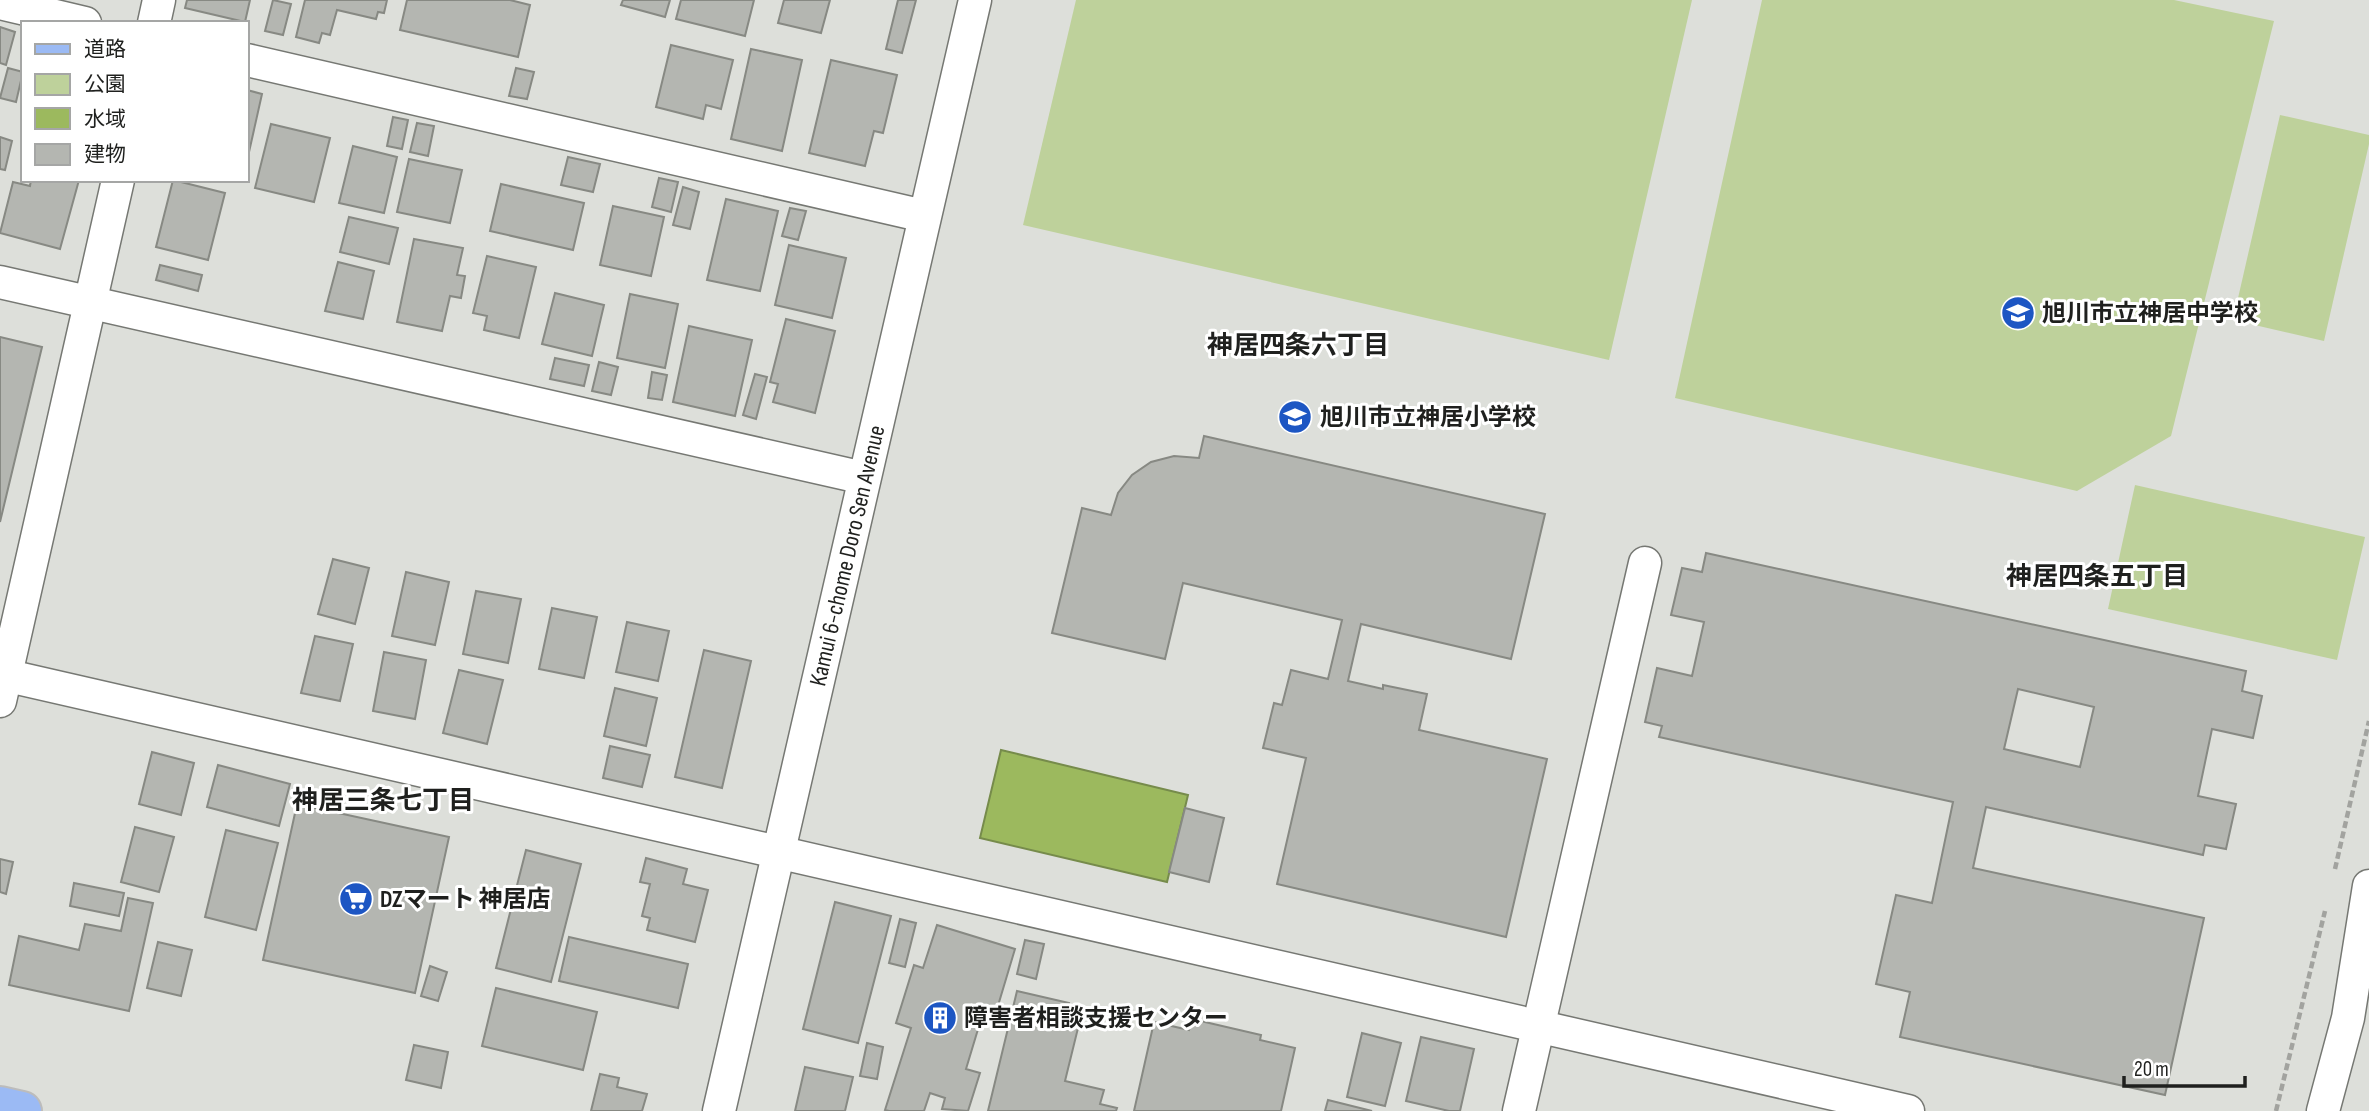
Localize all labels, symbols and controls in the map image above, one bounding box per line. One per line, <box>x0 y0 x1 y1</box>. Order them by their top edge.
legend <box>21 21 248 182</box>
text: 道路 <box>84 37 126 62</box>
text: 公園 <box>84 72 126 97</box>
text: 水域 <box>84 107 126 132</box>
text: 建物 <box>84 142 126 167</box>
school or university icon: 旭川市立神居中学校 <box>1999 294 2037 332</box>
place label: 旭川市立神居中学校 <box>2042 299 2258 328</box>
district label: 神居四条六丁目 <box>1207 331 1389 362</box>
school or university icon: 旭川市立神居小学校 <box>1276 398 1314 436</box>
place label: 旭川市立神居小学校 <box>1320 403 1536 432</box>
street label: Kamui 6-chome Doro Sen Avenue <box>803 422 892 689</box>
district label: 神居四条五丁目 <box>2006 562 2188 593</box>
district label: 神居三条七丁目 <box>292 786 474 817</box>
supermarket icon: DZマート 神居店 <box>337 880 375 918</box>
place label: DZマート 神居店 <box>380 885 550 914</box>
building icon: 障害者相談支援センター <box>921 999 959 1037</box>
place label: 障害者相談支援センター <box>964 1004 1228 1033</box>
scale bar <box>2124 1044 2245 1088</box>
text: 20 m <box>2134 1057 2169 1082</box>

